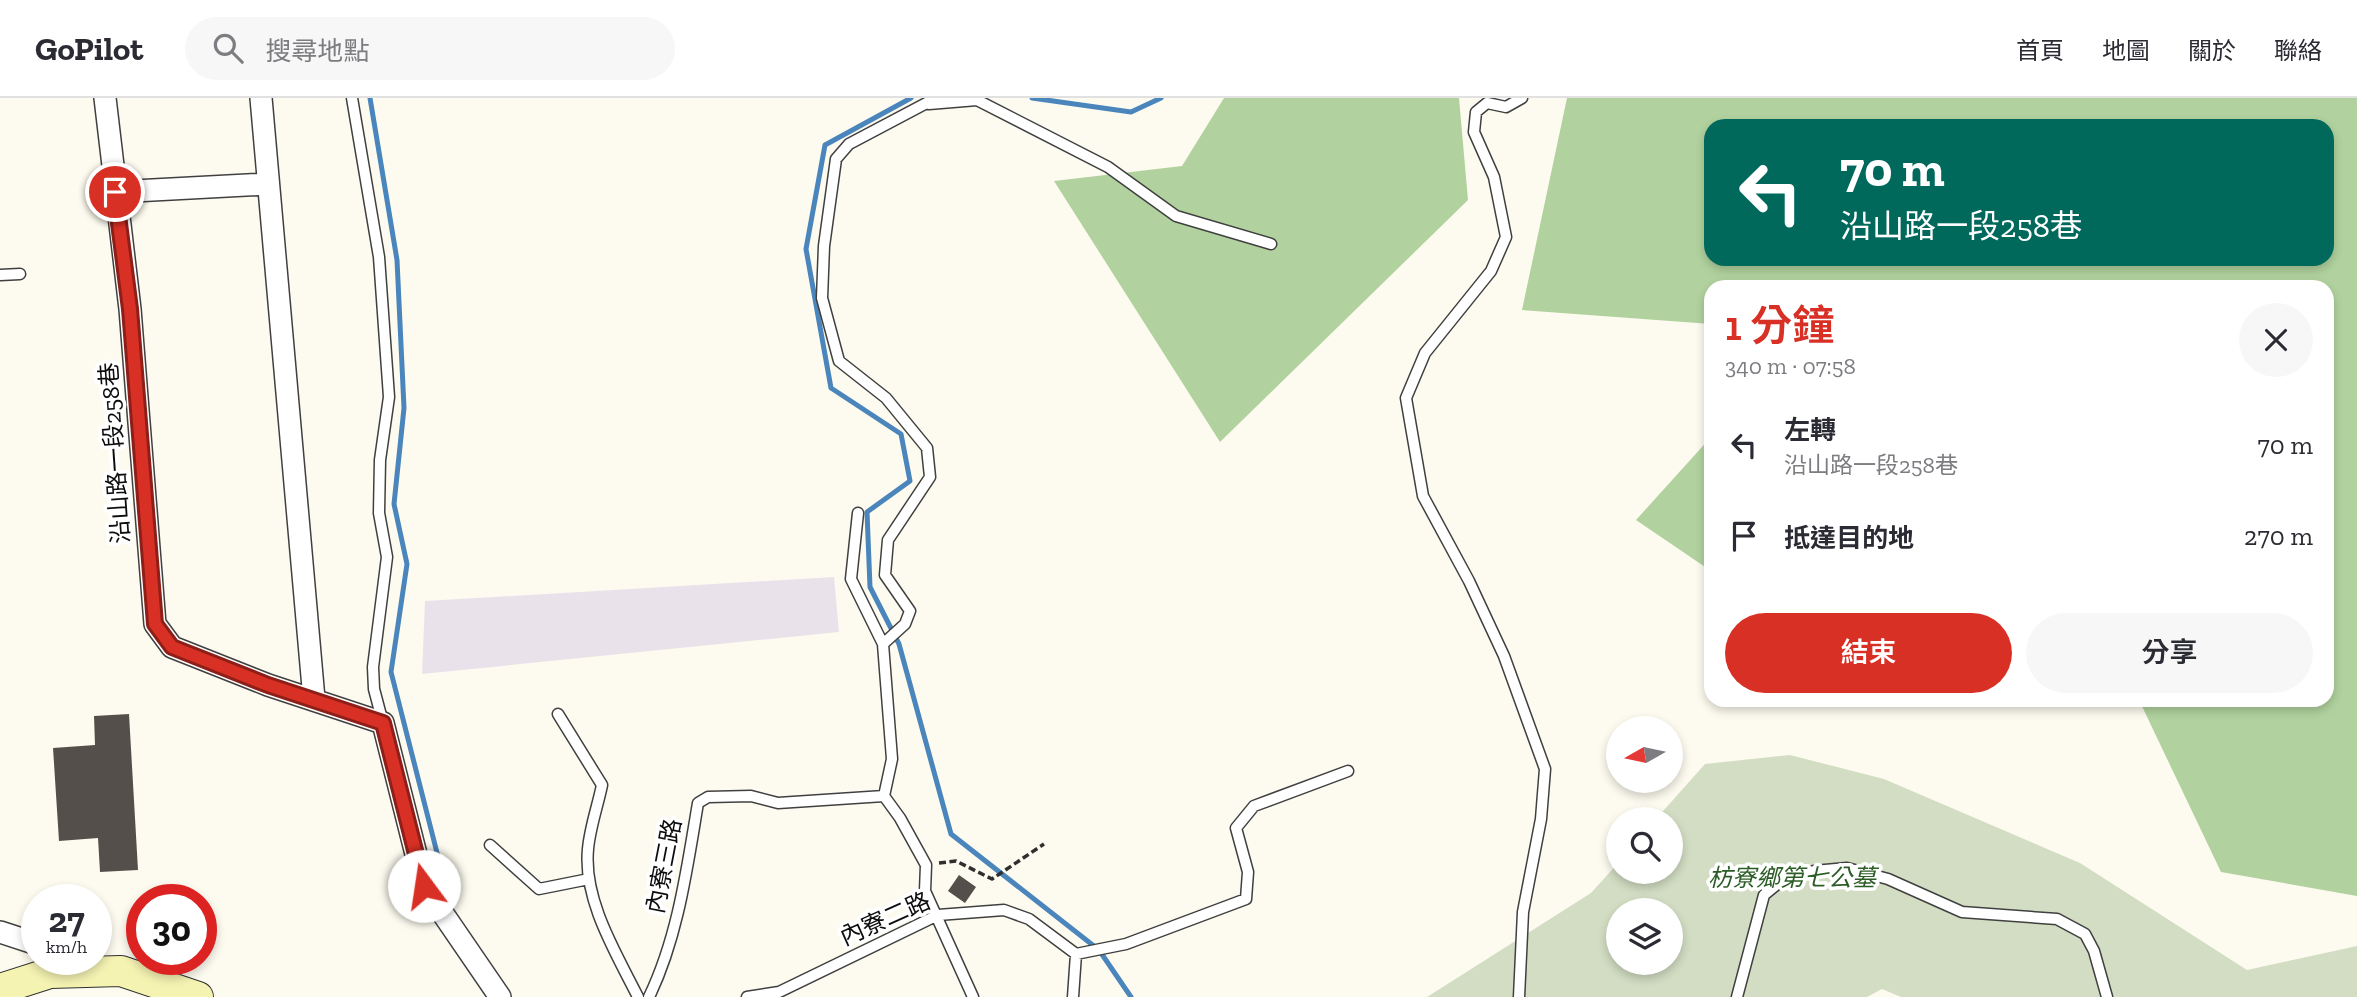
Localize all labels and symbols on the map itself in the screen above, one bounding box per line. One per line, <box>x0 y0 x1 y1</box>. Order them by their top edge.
pin <box>85 162 145 222</box>
street label: 沿山路一段258巷 <box>94 361 135 545</box>
north arrow <box>1606 716 1684 793</box>
street label: 內寮三路 <box>640 816 687 916</box>
position arrow <box>387 849 461 923</box>
park label: 枋寮鄉第七公墓 <box>1708 863 1880 892</box>
speed limit sign: 30 <box>126 884 217 975</box>
street label: 內寮二路 <box>835 886 935 951</box>

